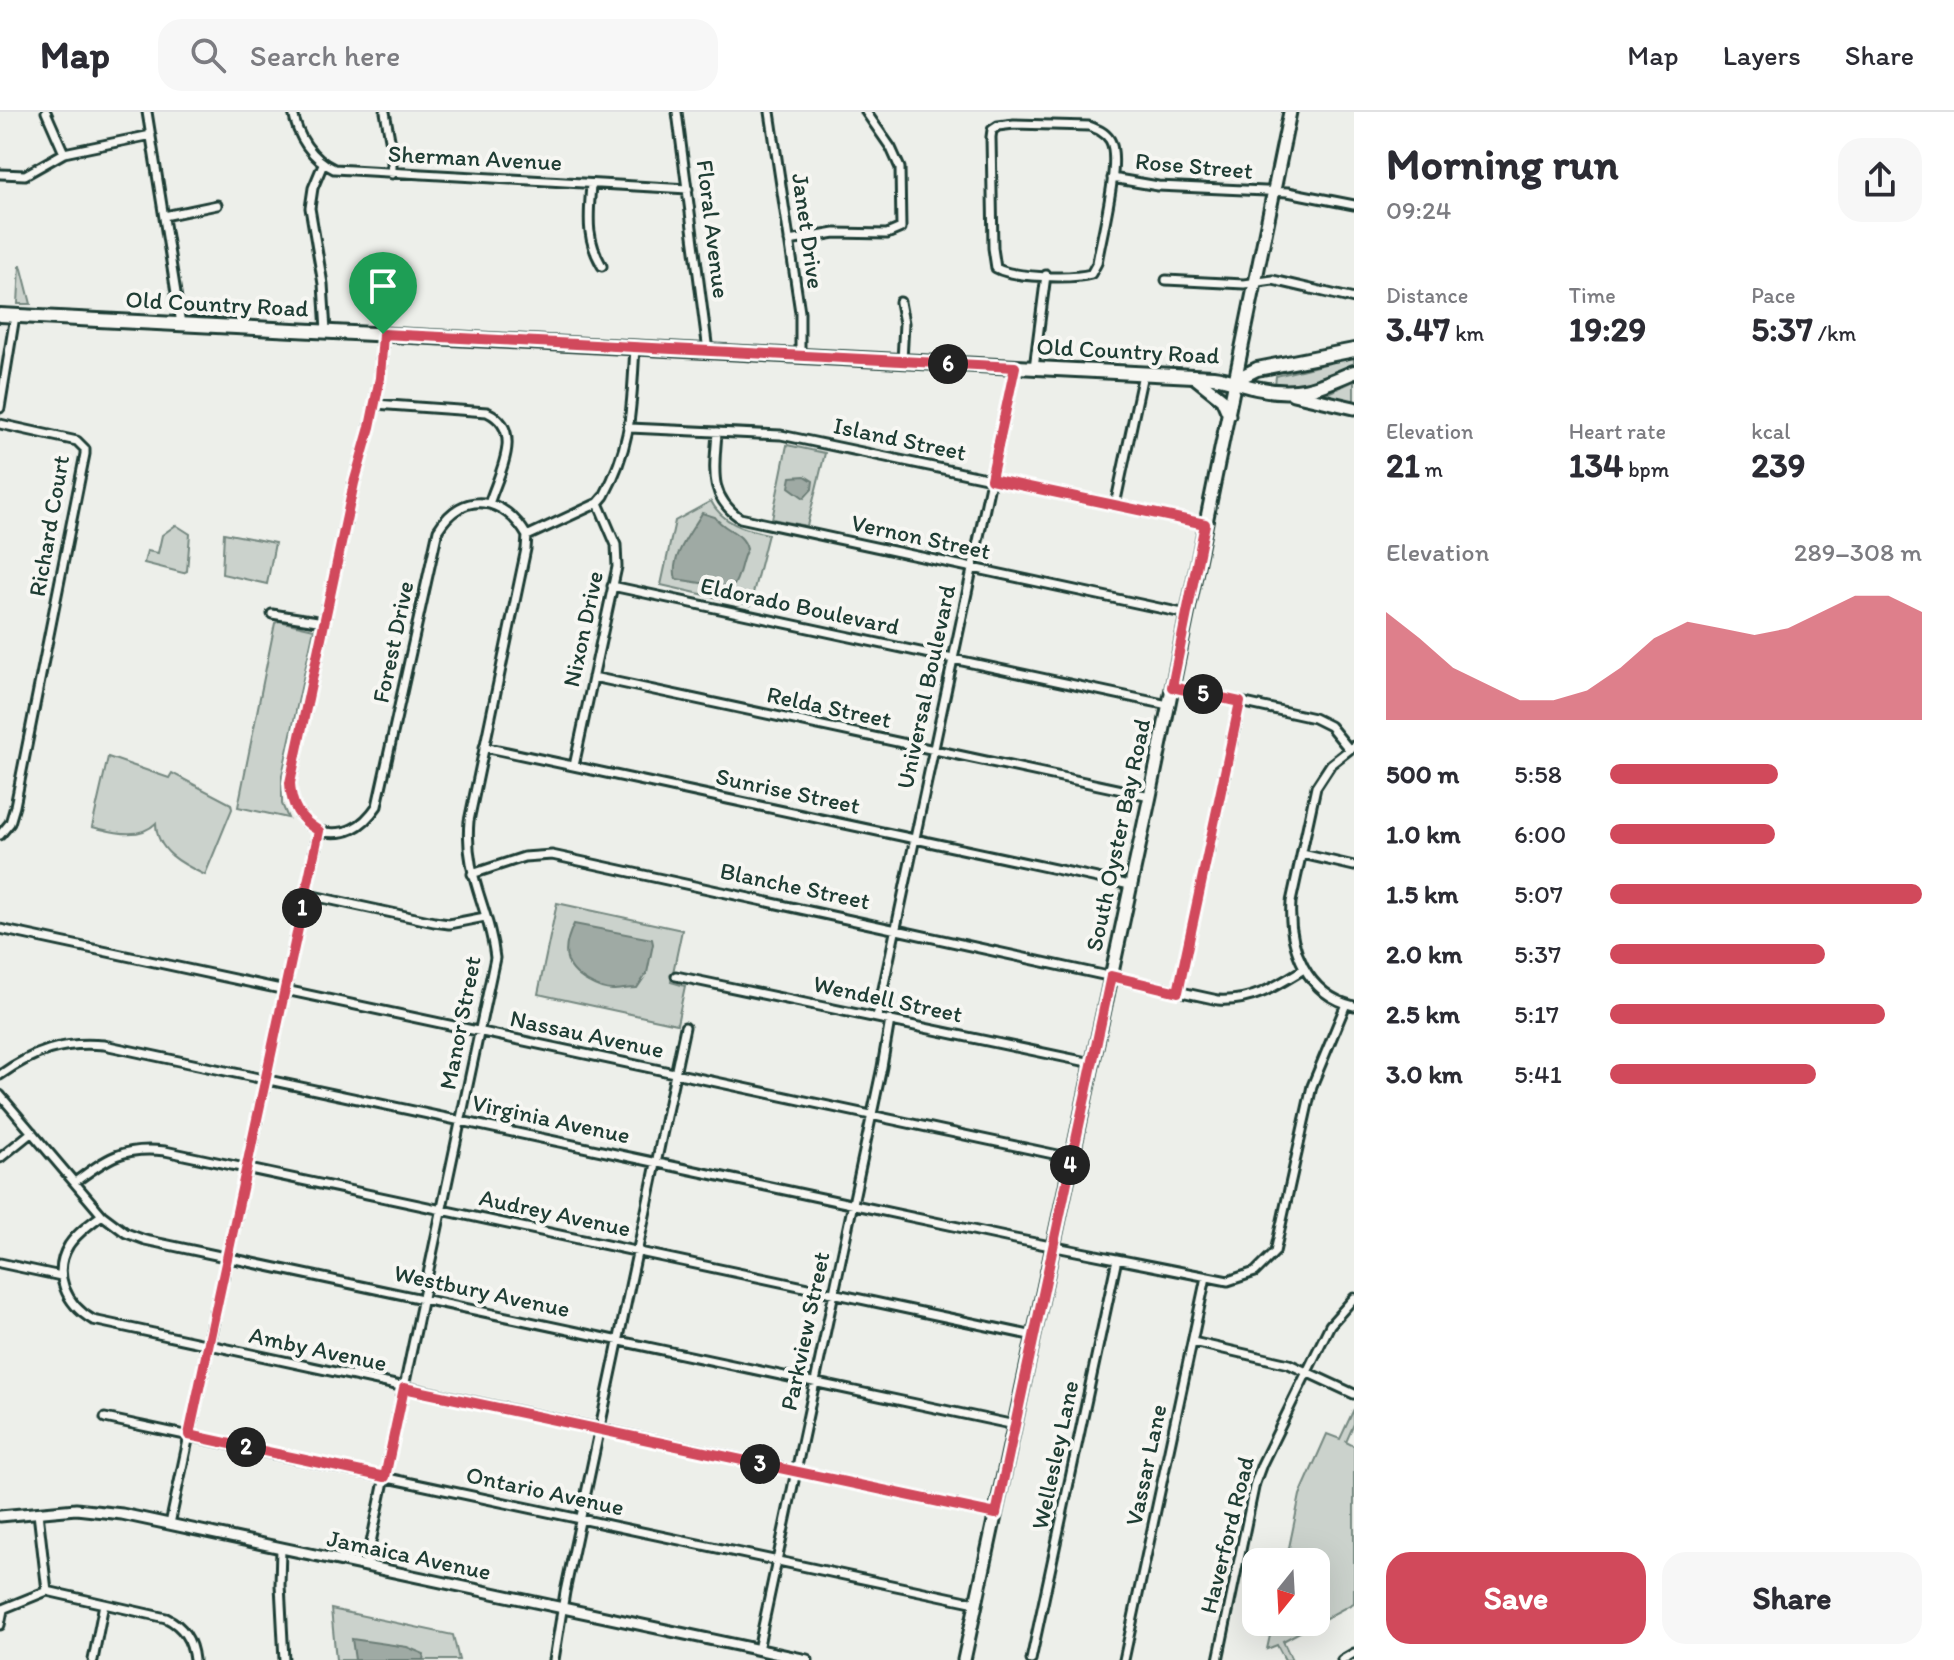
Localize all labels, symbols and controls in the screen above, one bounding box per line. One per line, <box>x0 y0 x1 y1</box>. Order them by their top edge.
search box <box>158 19 718 91</box>
text: Map <box>40 32 110 78</box>
icon: search <box>186 33 230 77</box>
text: Search here <box>250 37 400 74</box>
text: Map <box>1627 38 1679 72</box>
text: Layers <box>1723 38 1801 72</box>
text: Share <box>1845 38 1914 72</box>
text: Morning run <box>1386 137 1619 190</box>
street label: Sherman Avenue <box>387 138 563 177</box>
button: share <box>1838 138 1922 222</box>
street label: Rose Street <box>1134 146 1254 185</box>
street label: Floral Avenue <box>691 158 736 300</box>
street label: Janet Drive <box>786 171 831 291</box>
text: 09:24 <box>1386 194 1451 226</box>
pin <box>349 252 417 334</box>
icon: arrive <box>361 264 405 308</box>
text: Distance <box>1386 282 1468 309</box>
text: Time <box>1569 282 1616 309</box>
text: Pace <box>1751 282 1795 309</box>
street label: Old Country Road <box>125 284 309 323</box>
text: 3.47 <box>1386 309 1450 350</box>
text: 19:29 <box>1569 309 1646 350</box>
text: 5:37 <box>1751 309 1813 350</box>
text: km <box>1450 320 1484 347</box>
text: /km <box>1813 320 1856 347</box>
street label: Old Country Road <box>1036 331 1220 370</box>
pin: 6 <box>928 344 968 384</box>
text: 6 <box>942 350 954 377</box>
street label: Island Street <box>831 410 969 467</box>
text: Elevation <box>1386 418 1473 445</box>
text: Heart rate <box>1569 418 1666 445</box>
text: kcal <box>1751 418 1790 445</box>
text: 21 <box>1386 445 1420 486</box>
text: 134 <box>1569 445 1623 486</box>
text: 239 <box>1751 445 1806 486</box>
street label: Richard Court <box>22 453 75 599</box>
text: m <box>1420 456 1443 483</box>
text: bpm <box>1623 456 1669 483</box>
street label: Vernon Street <box>849 508 993 565</box>
text: Elevation <box>1386 536 1489 568</box>
text: 289–308 m <box>1794 536 1922 568</box>
street label: Nixon Drive <box>556 568 609 690</box>
street label: Eldorado Boulevard <box>698 570 902 641</box>
street label: Forest Drive <box>365 578 420 706</box>
street label: Universal Boulevard <box>890 582 961 792</box>
pin: 5 <box>1183 674 1223 714</box>
street label: Relda Street <box>764 679 894 734</box>
text: 5 <box>1197 680 1209 707</box>
street label: South Oyster Bay Road <box>1079 716 1156 954</box>
text: 500 m <box>1386 758 1459 790</box>
text: 5:58 <box>1514 758 1562 790</box>
street label: Sunrise Street <box>713 761 863 820</box>
text: 1.0 km <box>1386 818 1461 850</box>
text: 6:00 <box>1514 818 1566 850</box>
street label: Blanche Street <box>717 855 873 916</box>
text: 1.5 km <box>1386 878 1458 910</box>
text: 5:07 <box>1514 878 1563 910</box>
pin: 1 <box>282 888 322 928</box>
text: 1 <box>297 894 307 921</box>
text: 2.0 km <box>1386 938 1462 970</box>
text: 5:37 <box>1514 938 1561 970</box>
street label: Manor Street <box>432 954 487 1092</box>
street label: Wendell Street <box>811 969 965 1028</box>
text: 2.5 km <box>1386 998 1460 1030</box>
text: 5:17 <box>1514 998 1559 1030</box>
street label: Nassau Avenue <box>507 1003 667 1064</box>
text: 3.0 km <box>1386 1058 1463 1090</box>
text: 5:41 <box>1514 1058 1562 1090</box>
street label: Virginia Avenue <box>469 1088 633 1149</box>
pin: 4 <box>1050 1145 1090 1185</box>
text: 4 <box>1063 1151 1077 1178</box>
street label: Audrey Avenue <box>477 1182 633 1243</box>
street label: Parkview Street <box>774 1249 835 1413</box>
street label: Westbury Avenue <box>392 1258 573 1323</box>
street label: Amby Avenue <box>247 1320 390 1377</box>
street label: Wellesley Lane <box>1025 1378 1084 1532</box>
street label: Vassar Lane <box>1119 1402 1173 1528</box>
pin: 2 <box>226 1427 266 1467</box>
text: 2 <box>240 1433 252 1460</box>
pin: 3 <box>740 1444 780 1484</box>
text: 3 <box>754 1450 766 1477</box>
street label: Haverford Road <box>1193 1453 1260 1617</box>
street label: Ontario Avenue <box>463 1460 627 1521</box>
street label: Jamaica Avenue <box>324 1523 494 1586</box>
north arrow <box>1242 1548 1330 1636</box>
map controls <box>1242 1548 1330 1636</box>
button: Save <box>1386 1552 1646 1644</box>
button: Share <box>1662 1552 1922 1644</box>

